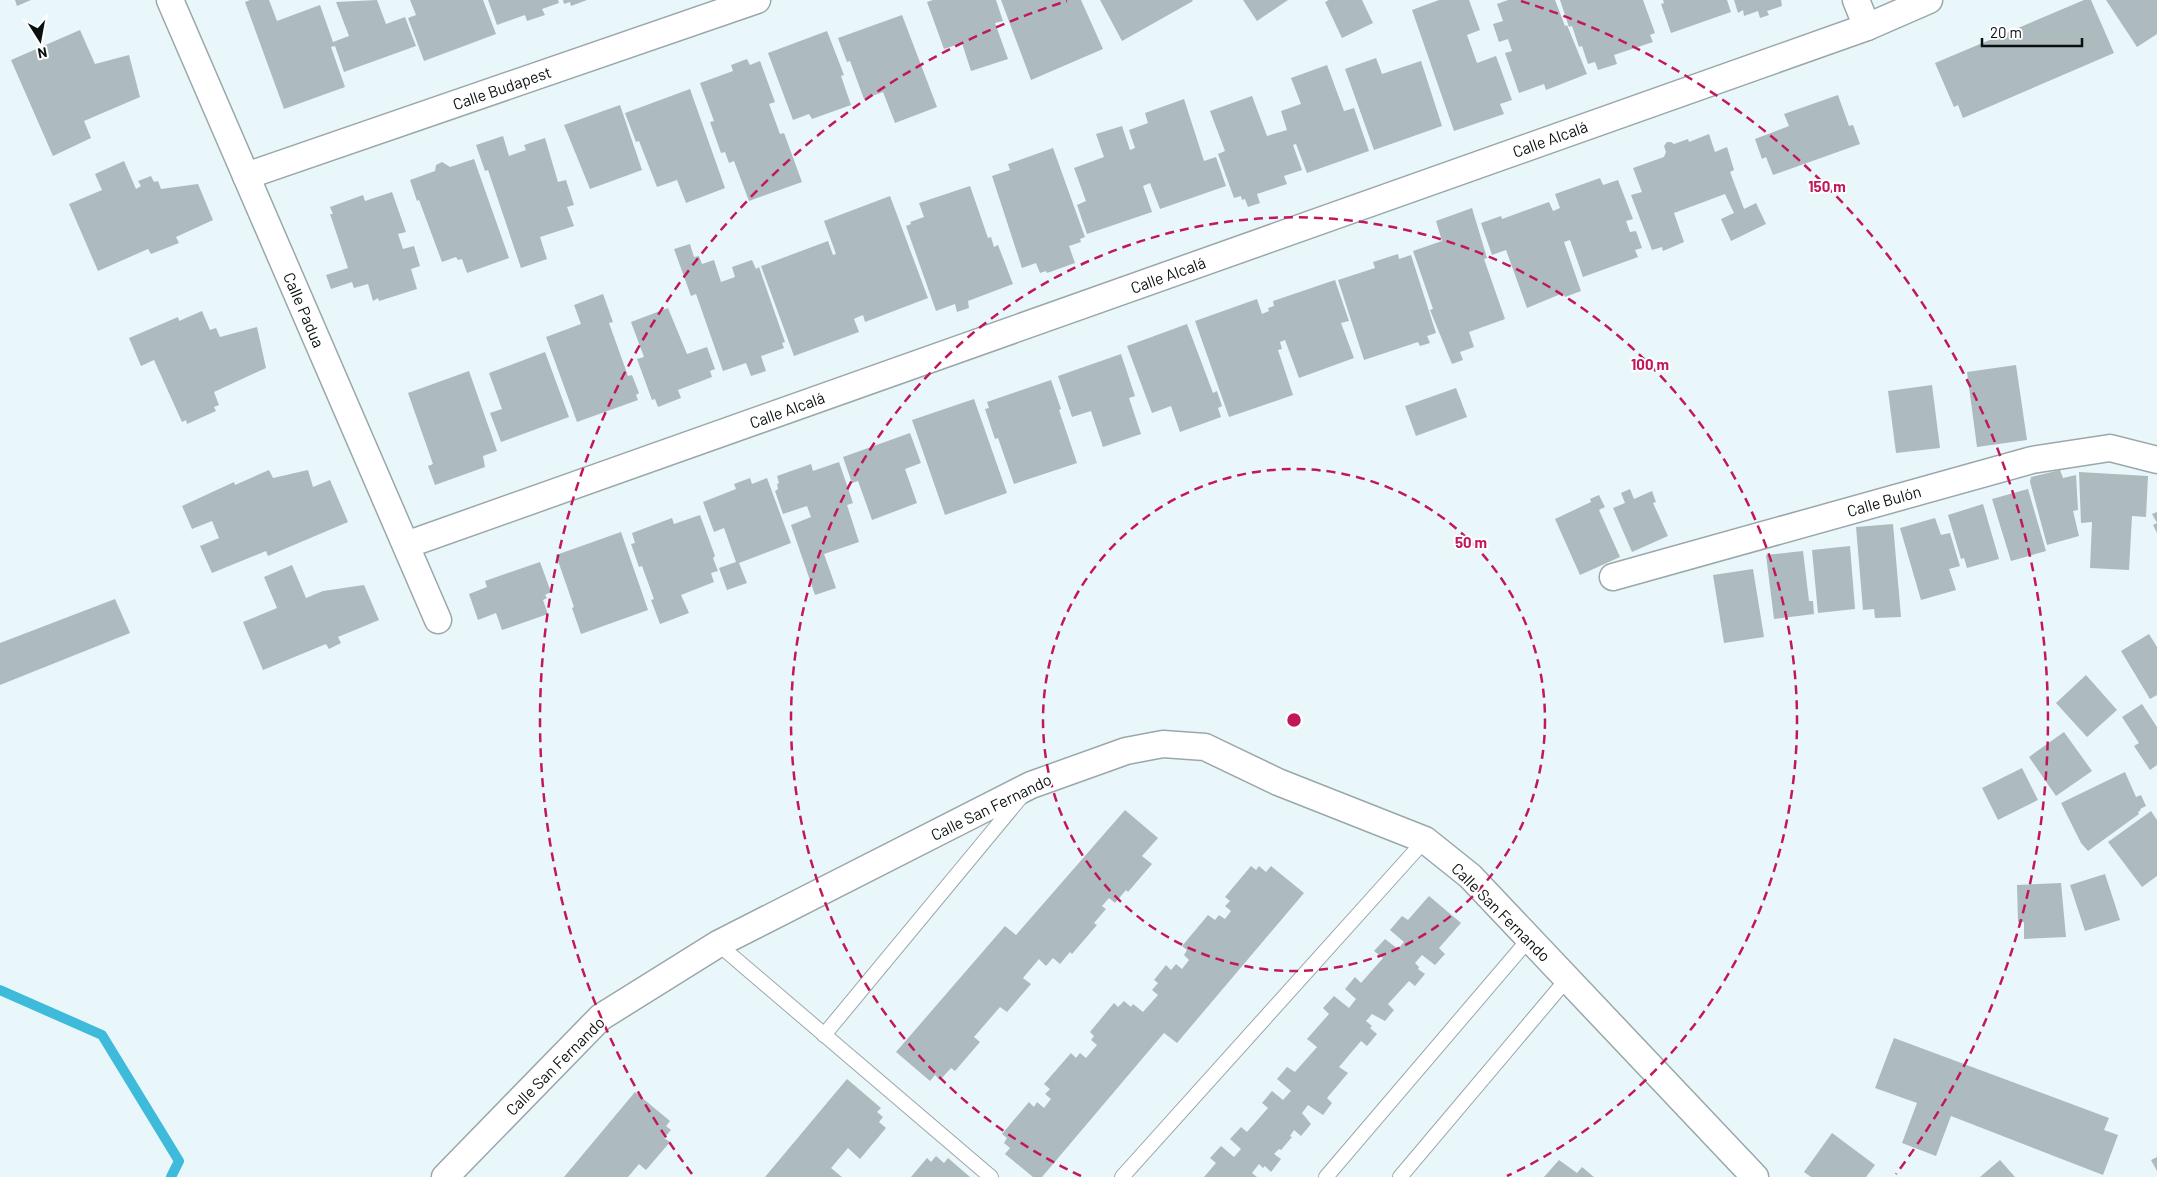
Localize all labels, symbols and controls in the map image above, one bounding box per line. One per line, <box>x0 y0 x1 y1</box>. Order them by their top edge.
north arrow <box>15 15 65 65</box>
scale bar <box>1982 15 2082 47</box>
text: 20 m <box>1990 23 2022 41</box>
text: N <box>36 44 49 62</box>
street label: Calle Budapest <box>450 62 554 113</box>
street label: Calle Alcalá <box>1510 116 1590 161</box>
text: 150 m <box>1808 177 1846 195</box>
street label: Calle Alcalá <box>1128 252 1208 297</box>
street label: Calle Padua <box>280 269 329 350</box>
text: 100 m <box>1631 355 1669 373</box>
street label: Calle Alcalá <box>747 387 827 432</box>
street label: Calle Bulón <box>1845 481 1923 520</box>
text: 50 m <box>1455 533 1487 551</box>
centre of rings <box>1285 711 1303 729</box>
street label: Calle San Fernando <box>927 769 1054 844</box>
street label: Calle San Fernando <box>1448 858 1555 965</box>
street label: Calle San Fernando <box>501 1012 608 1119</box>

